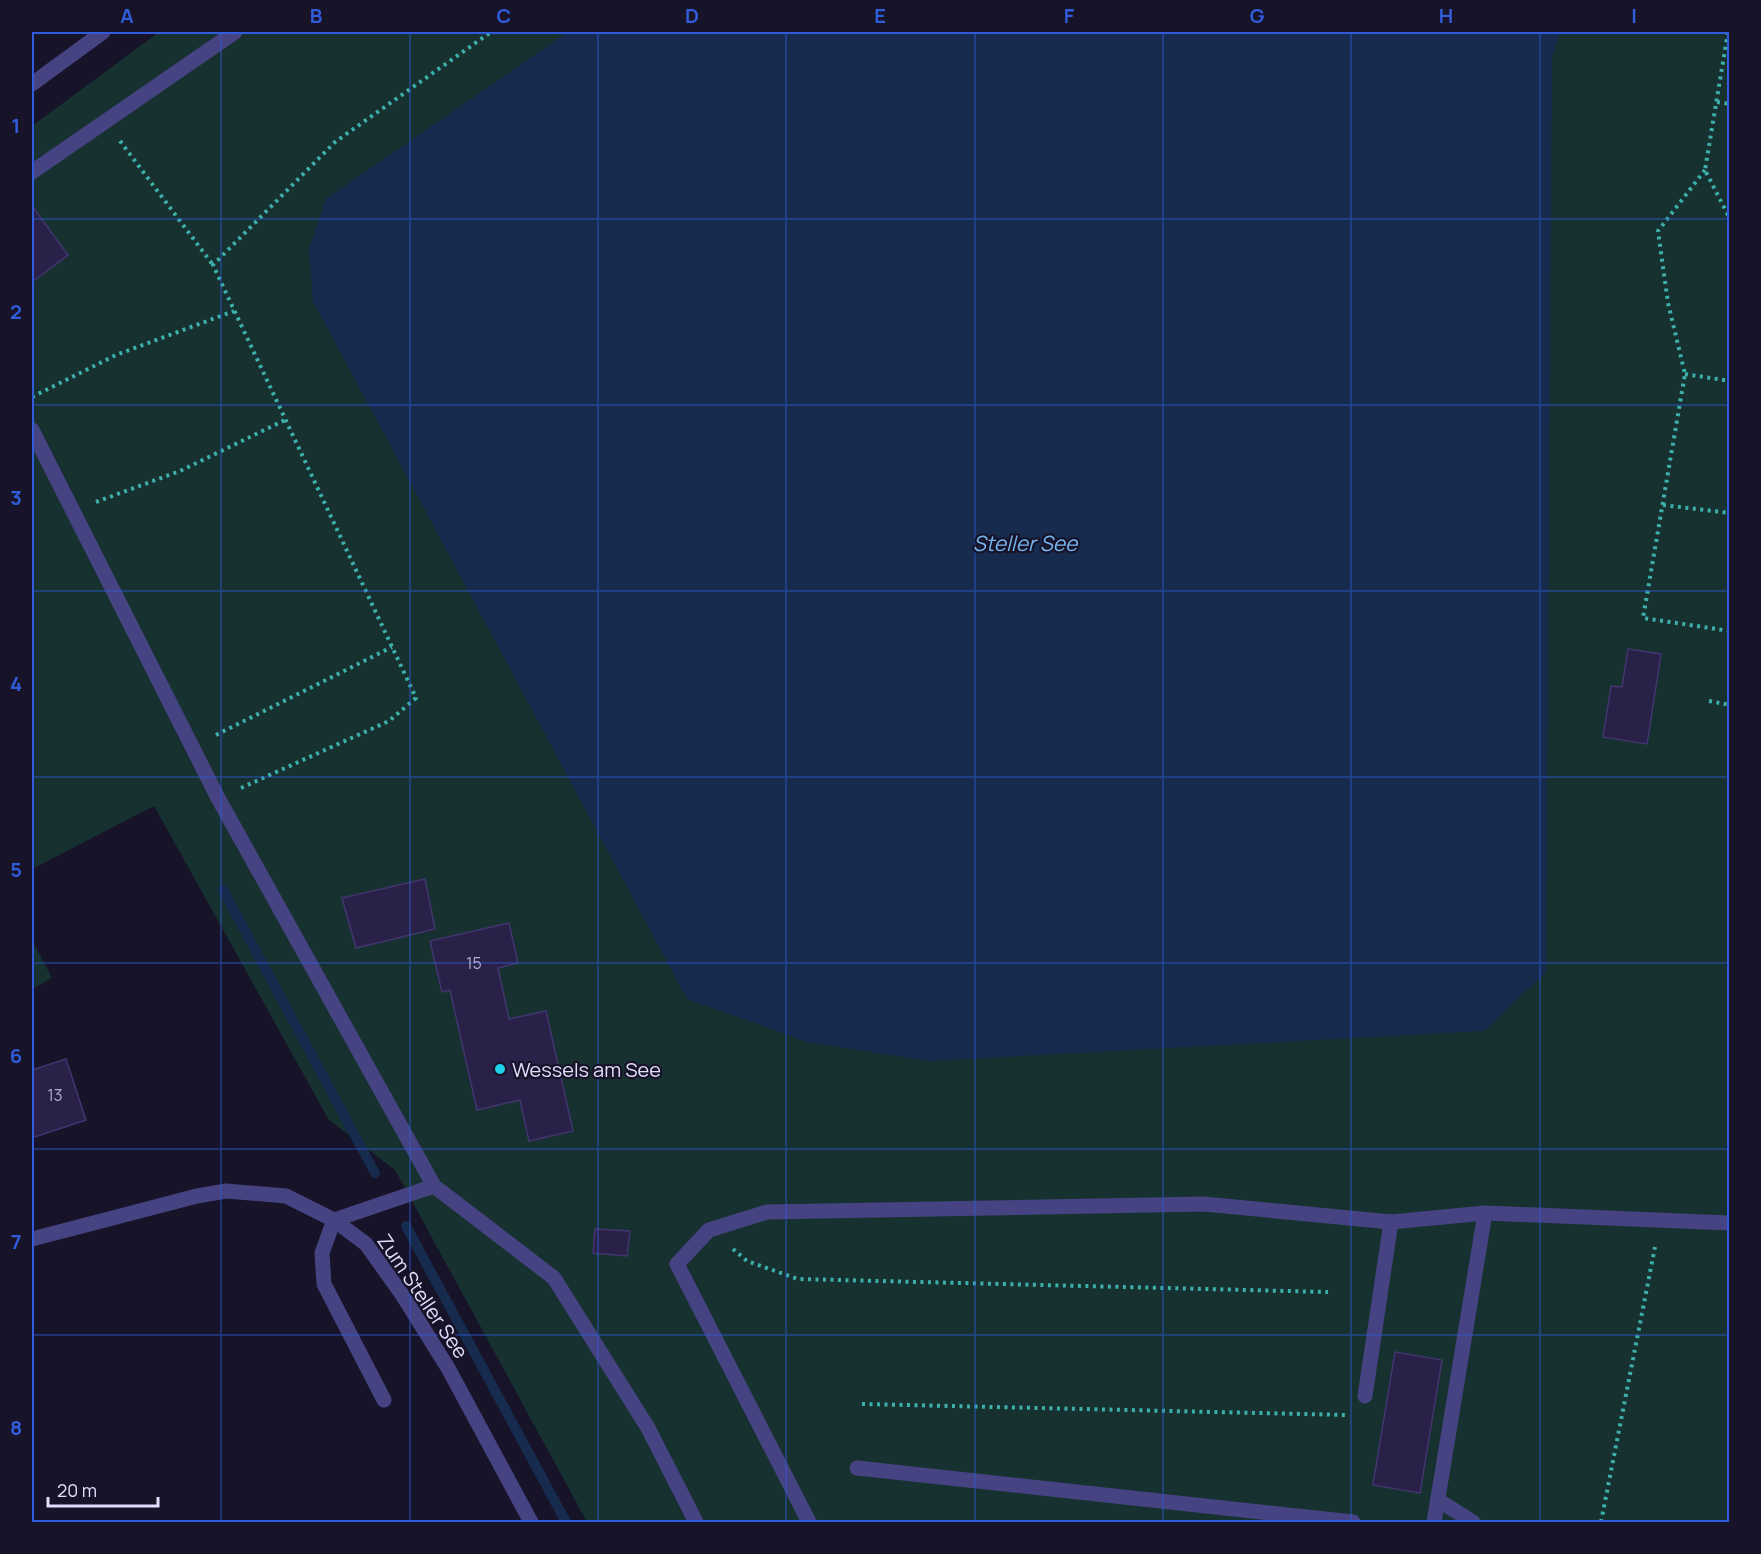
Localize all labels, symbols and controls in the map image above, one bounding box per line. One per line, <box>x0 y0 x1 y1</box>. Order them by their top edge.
text: A <box>120 2 134 29</box>
text: B <box>310 2 323 29</box>
text: C <box>497 2 511 29</box>
text: D <box>685 2 699 29</box>
text: E <box>874 2 886 29</box>
text: F <box>1064 2 1075 29</box>
text: G <box>1250 2 1265 29</box>
text: H <box>1439 2 1453 29</box>
text: I <box>1631 2 1637 29</box>
text: 1 <box>12 112 20 139</box>
text: 2 <box>10 298 22 325</box>
text: 3 <box>10 484 22 511</box>
water label: Steller See <box>973 529 1079 557</box>
text: 4 <box>10 670 22 697</box>
text: 5 <box>10 856 22 883</box>
house number: 15 <box>466 952 482 974</box>
text: 6 <box>10 1042 22 1069</box>
place label: Wessels am See <box>512 1056 661 1083</box>
marker: Wessels am See <box>493 1062 507 1076</box>
house number: 13 <box>47 1084 63 1106</box>
text: 7 <box>11 1228 21 1255</box>
street label: Zum Steller See <box>371 1228 475 1364</box>
text: 8 <box>10 1414 22 1441</box>
scale bar <box>48 1470 158 1508</box>
text: 20 m <box>57 1478 97 1502</box>

